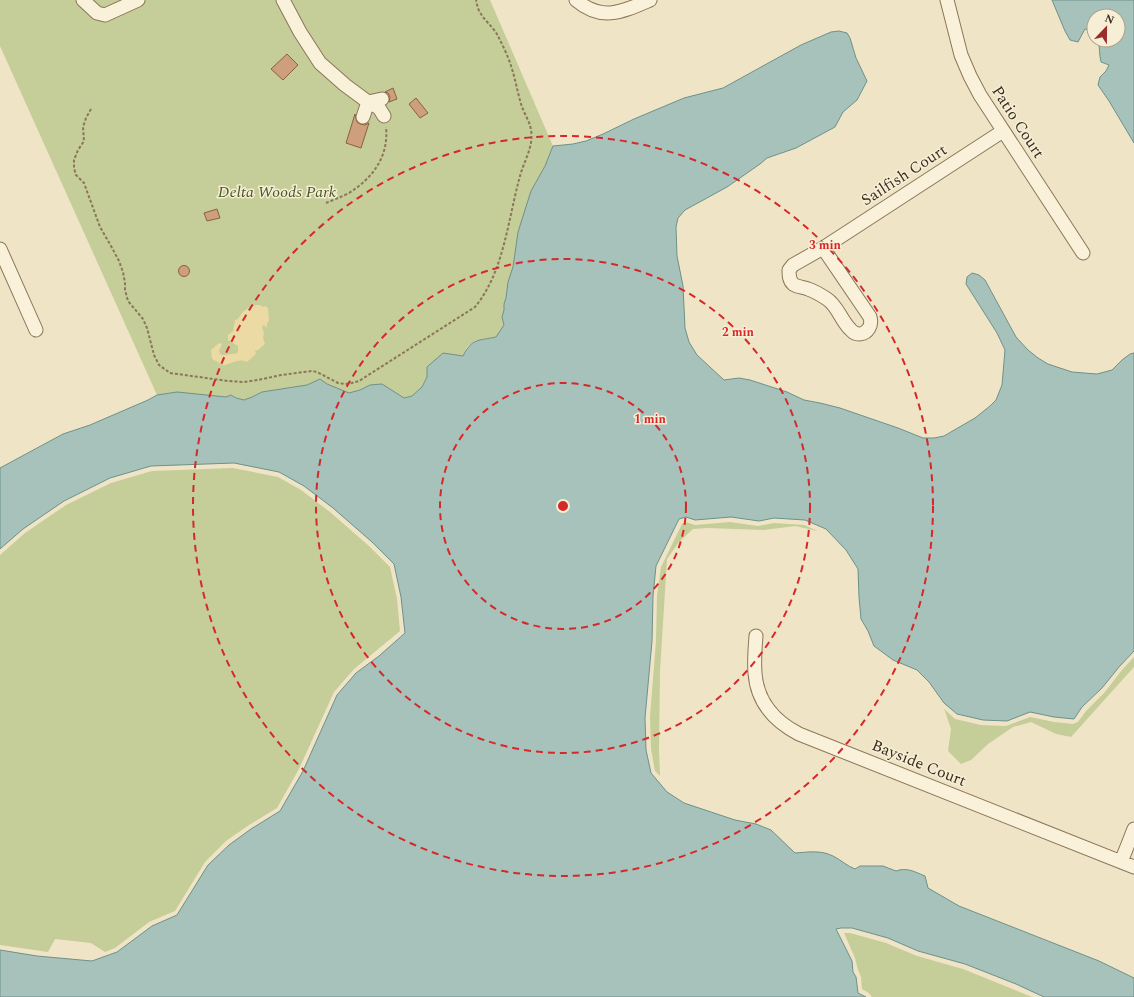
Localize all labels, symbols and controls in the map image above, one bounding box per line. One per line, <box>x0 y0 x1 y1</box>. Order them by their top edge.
north arrow <box>1086 8 1126 48</box>
text: N <box>1102 10 1117 29</box>
street label: Patio Court <box>986 81 1051 163</box>
street label: Sailfish Court <box>856 138 952 212</box>
park label: Delta Woods Park <box>218 180 337 204</box>
text: 3 min <box>809 236 842 255</box>
text: 2 min <box>722 323 755 342</box>
text: 1 min <box>634 410 667 429</box>
centre of rings <box>556 499 570 513</box>
street label: Bayside Court <box>868 733 970 793</box>

